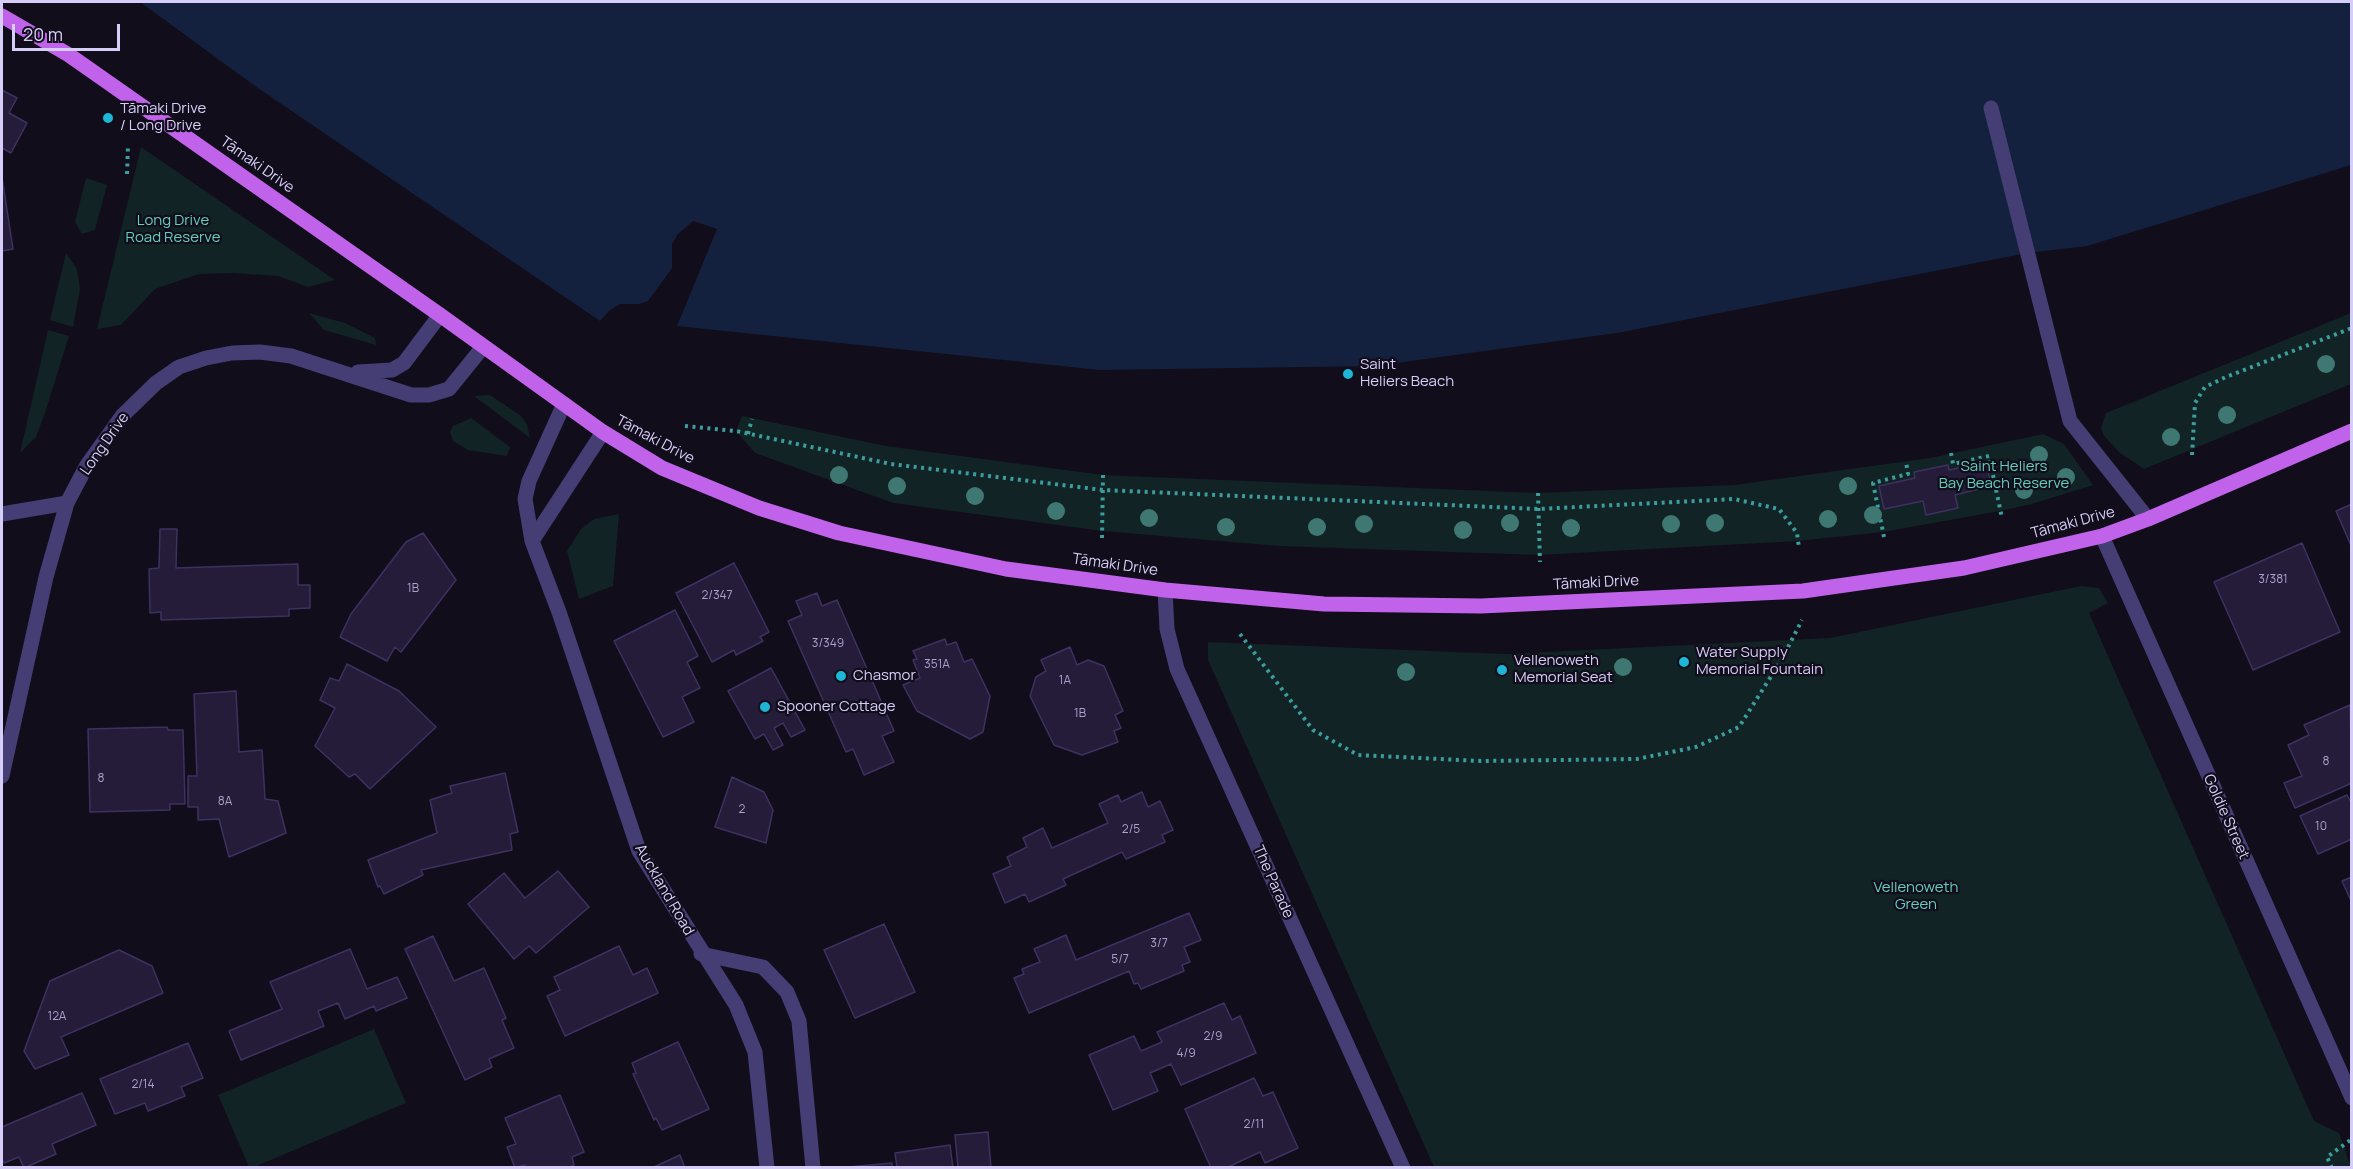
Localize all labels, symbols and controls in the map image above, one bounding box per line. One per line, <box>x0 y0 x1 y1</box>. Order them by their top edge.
scale bar <box>15 12 123 50</box>
text: 20 m <box>23 22 63 46</box>
place label: Tāmaki Drive / Long Drive <box>120 100 206 135</box>
marker: Tāmaki Drive / Long Drive <box>101 111 115 125</box>
street label: Tāmaki Drive <box>216 133 298 197</box>
park label: Long Drive Road Reserve <box>126 212 220 247</box>
place label: Saint Heliers Beach <box>1360 356 1454 391</box>
marker: Saint Heliers Beach <box>1341 367 1355 381</box>
street label: Long Drive <box>77 409 133 479</box>
street label: Tāmaki Drive <box>613 412 697 468</box>
park label: Saint Heliers Bay Beach Reserve <box>1939 458 2069 493</box>
street label: Tāmaki Drive <box>2029 503 2117 543</box>
street label: Tāmaki Drive <box>1071 550 1159 580</box>
street label: Tāmaki Drive <box>1552 572 1640 594</box>
house number: 3/381 <box>2258 573 2288 587</box>
house number: 1B <box>407 582 419 596</box>
house number: 2/347 <box>701 589 733 603</box>
house number: 3/349 <box>812 637 844 651</box>
place label: Water Supply Memorial Fountain <box>1696 644 1823 679</box>
place label: Vellenoweth Memorial Seat <box>1514 652 1613 687</box>
marker: Water Supply Memorial Fountain <box>1677 655 1691 669</box>
house number: 351A <box>924 658 950 672</box>
marker: Vellenoweth Memorial Seat <box>1495 663 1509 677</box>
place label: Chasmor <box>853 667 916 685</box>
marker: Chasmor <box>834 669 848 683</box>
house number: 1A <box>1059 674 1071 688</box>
place label: Spooner Cottage <box>777 698 896 716</box>
marker: Spooner Cottage <box>758 700 772 714</box>
house number: 1B <box>1074 707 1086 721</box>
house number: 8 <box>2323 755 2329 769</box>
house number: 8 <box>98 772 104 786</box>
street label: Goldie Street <box>2199 772 2253 862</box>
house number: 8A <box>218 795 232 809</box>
house number: 2 <box>739 803 745 817</box>
house number: 10 <box>2315 820 2327 834</box>
house number: 2/5 <box>1122 823 1140 837</box>
street label: Auckland Road <box>631 841 697 939</box>
street label: The Parade <box>1249 843 1297 921</box>
park label: Vellenoweth Green <box>1874 879 1958 914</box>
house number: 3/7 <box>1150 937 1168 951</box>
house number: 5/7 <box>1111 953 1129 967</box>
house number: 12A <box>48 1010 66 1024</box>
house number: 2/9 <box>1204 1030 1222 1044</box>
house number: 4/9 <box>1176 1047 1196 1061</box>
house number: 2/14 <box>131 1078 155 1092</box>
house number: 2/11 <box>1244 1118 1264 1132</box>

